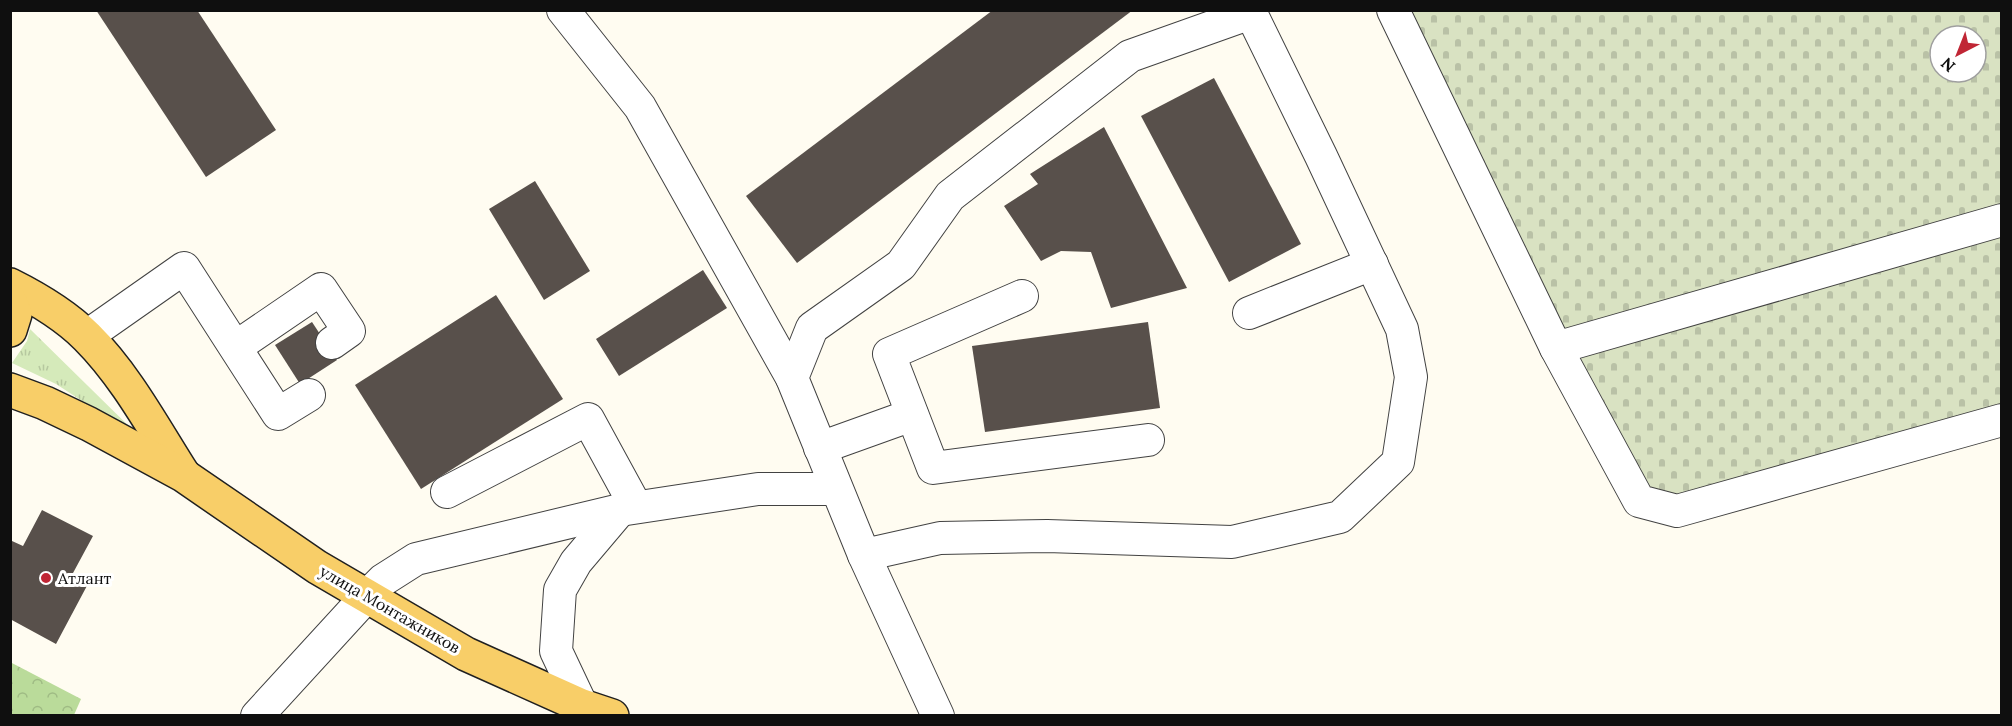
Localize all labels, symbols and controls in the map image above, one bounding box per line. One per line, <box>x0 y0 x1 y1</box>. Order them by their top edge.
north arrow <box>1928 24 1988 84</box>
text: N <box>1937 54 1959 77</box>
street label: улица Монтажников <box>316 561 464 657</box>
place label: Атлант <box>57 568 112 588</box>
marker: Атлант <box>39 571 53 585</box>

